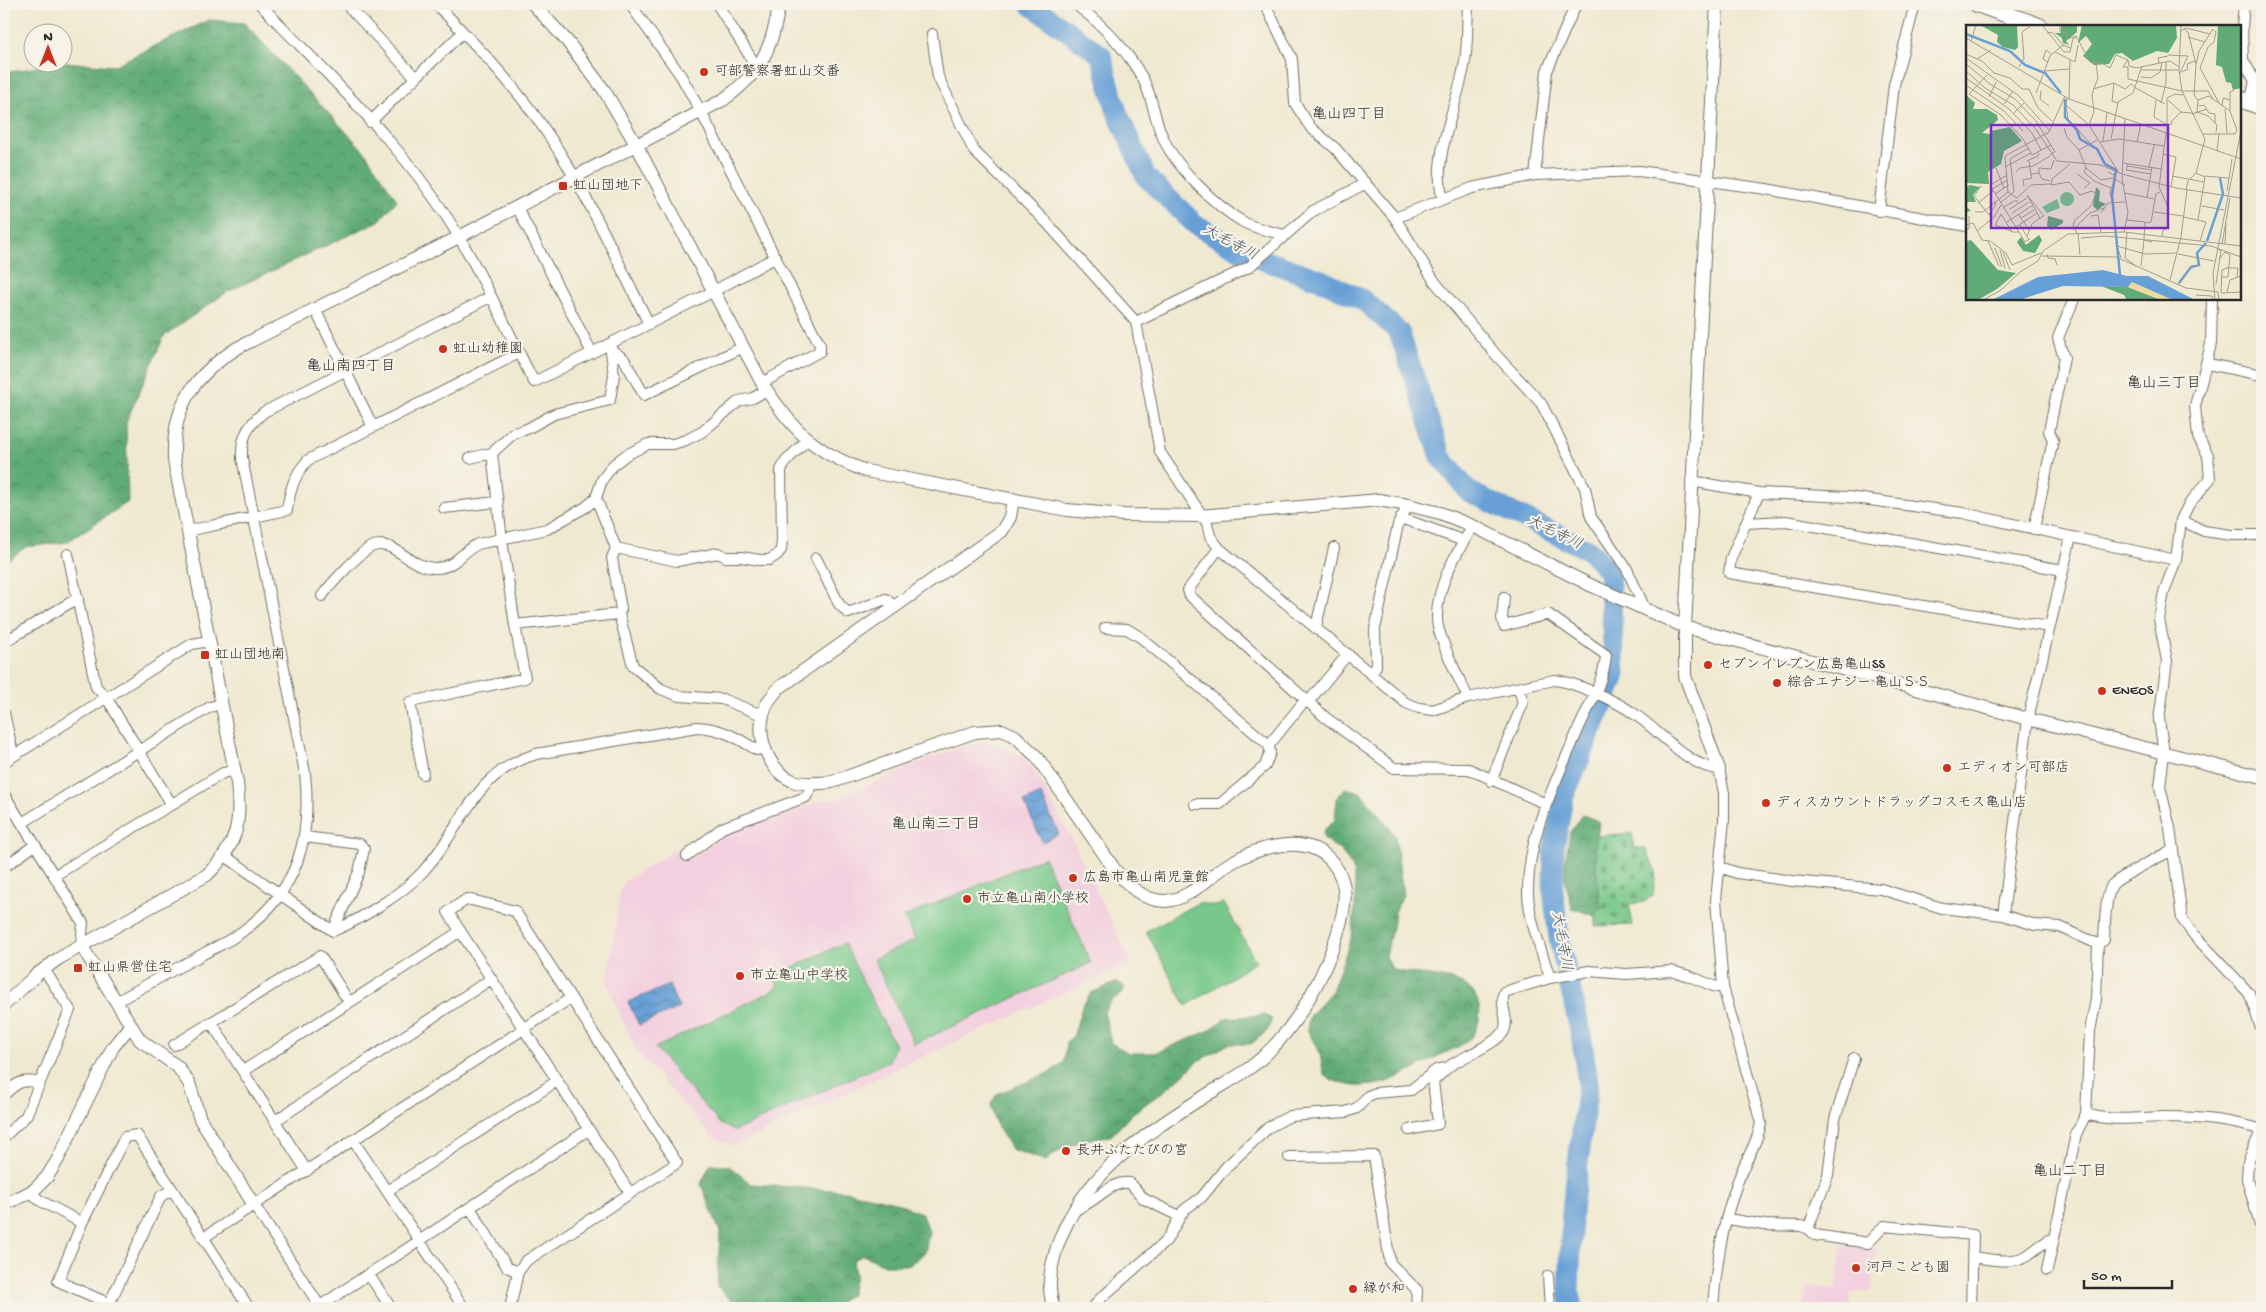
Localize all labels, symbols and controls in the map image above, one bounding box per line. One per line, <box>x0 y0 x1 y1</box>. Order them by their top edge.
north arrow <box>22 22 72 72</box>
inset map <box>1966 25 2241 300</box>
text: N <box>43 29 53 46</box>
place label: 可部警察署虹山交番 <box>714 64 840 81</box>
marker: 可部警察署虹山交番 <box>698 66 710 78</box>
district label: 亀山四丁目 <box>1311 105 1387 124</box>
place label: 虹山団地下 <box>573 178 643 195</box>
marker: 虹山団地下 <box>557 180 569 192</box>
water label: 大毛寺川 <box>1199 220 1261 265</box>
place label: 虹山幼稚園 <box>453 341 523 358</box>
marker: 虹山幼稚園 <box>437 343 449 355</box>
district label: 亀山南四丁目 <box>306 357 396 376</box>
district label: 亀山三丁目 <box>2126 374 2202 393</box>
water label: 大毛寺川 <box>1523 511 1585 554</box>
place label: 虹山団地南 <box>215 647 285 664</box>
marker: 虹山団地南 <box>199 649 211 661</box>
place label: セブンイレブン広島亀山SS <box>1718 657 1885 674</box>
marker: セブンイレブン広島亀山SS <box>1702 659 1714 671</box>
place label: 綜合エナジー 亀山ＳＳ <box>1787 675 1930 692</box>
marker: 綜合エナジー 亀山ＳＳ <box>1771 677 1783 689</box>
place label: ENEOS <box>2112 683 2154 700</box>
marker: ENEOS <box>2096 685 2108 697</box>
place label: エディオン可部店 <box>1957 760 2070 777</box>
marker: エディオン可部店 <box>1941 762 1953 774</box>
place label: ディスカウントドラッグコスモス亀山店 <box>1776 795 2027 812</box>
marker: ディスカウントドラッグコスモス亀山店 <box>1760 797 1772 809</box>
district label: 亀山南三丁目 <box>891 815 981 834</box>
place label: 広島市亀山南児童館 <box>1083 870 1209 887</box>
marker: 広島市亀山南児童館 <box>1067 872 1079 884</box>
place label: 市立亀山南小学校 <box>977 891 1089 908</box>
marker: 市立亀山南小学校 <box>961 893 973 905</box>
water label: 大毛寺川 <box>1547 910 1576 972</box>
place label: 虹山県営住宅 <box>88 960 172 977</box>
marker: 虹山県営住宅 <box>72 962 84 974</box>
place label: 市立亀山中学校 <box>750 968 848 985</box>
marker: 市立亀山中学校 <box>734 970 746 982</box>
place label: 長井ふたたびの宮 <box>1076 1143 1188 1160</box>
marker: 長井ふたたびの宮 <box>1060 1145 1072 1157</box>
district label: 亀山二丁目 <box>2032 1162 2108 1181</box>
scale bar <box>2084 1257 2171 1289</box>
place label: 河戸こども園 <box>1866 1260 1950 1277</box>
marker: 河戸こども園 <box>1850 1262 1862 1274</box>
text: 50 m <box>2091 1268 2122 1286</box>
place label: 縁が和 <box>1363 1281 1405 1298</box>
marker: 縁が和 <box>1347 1283 1359 1295</box>

